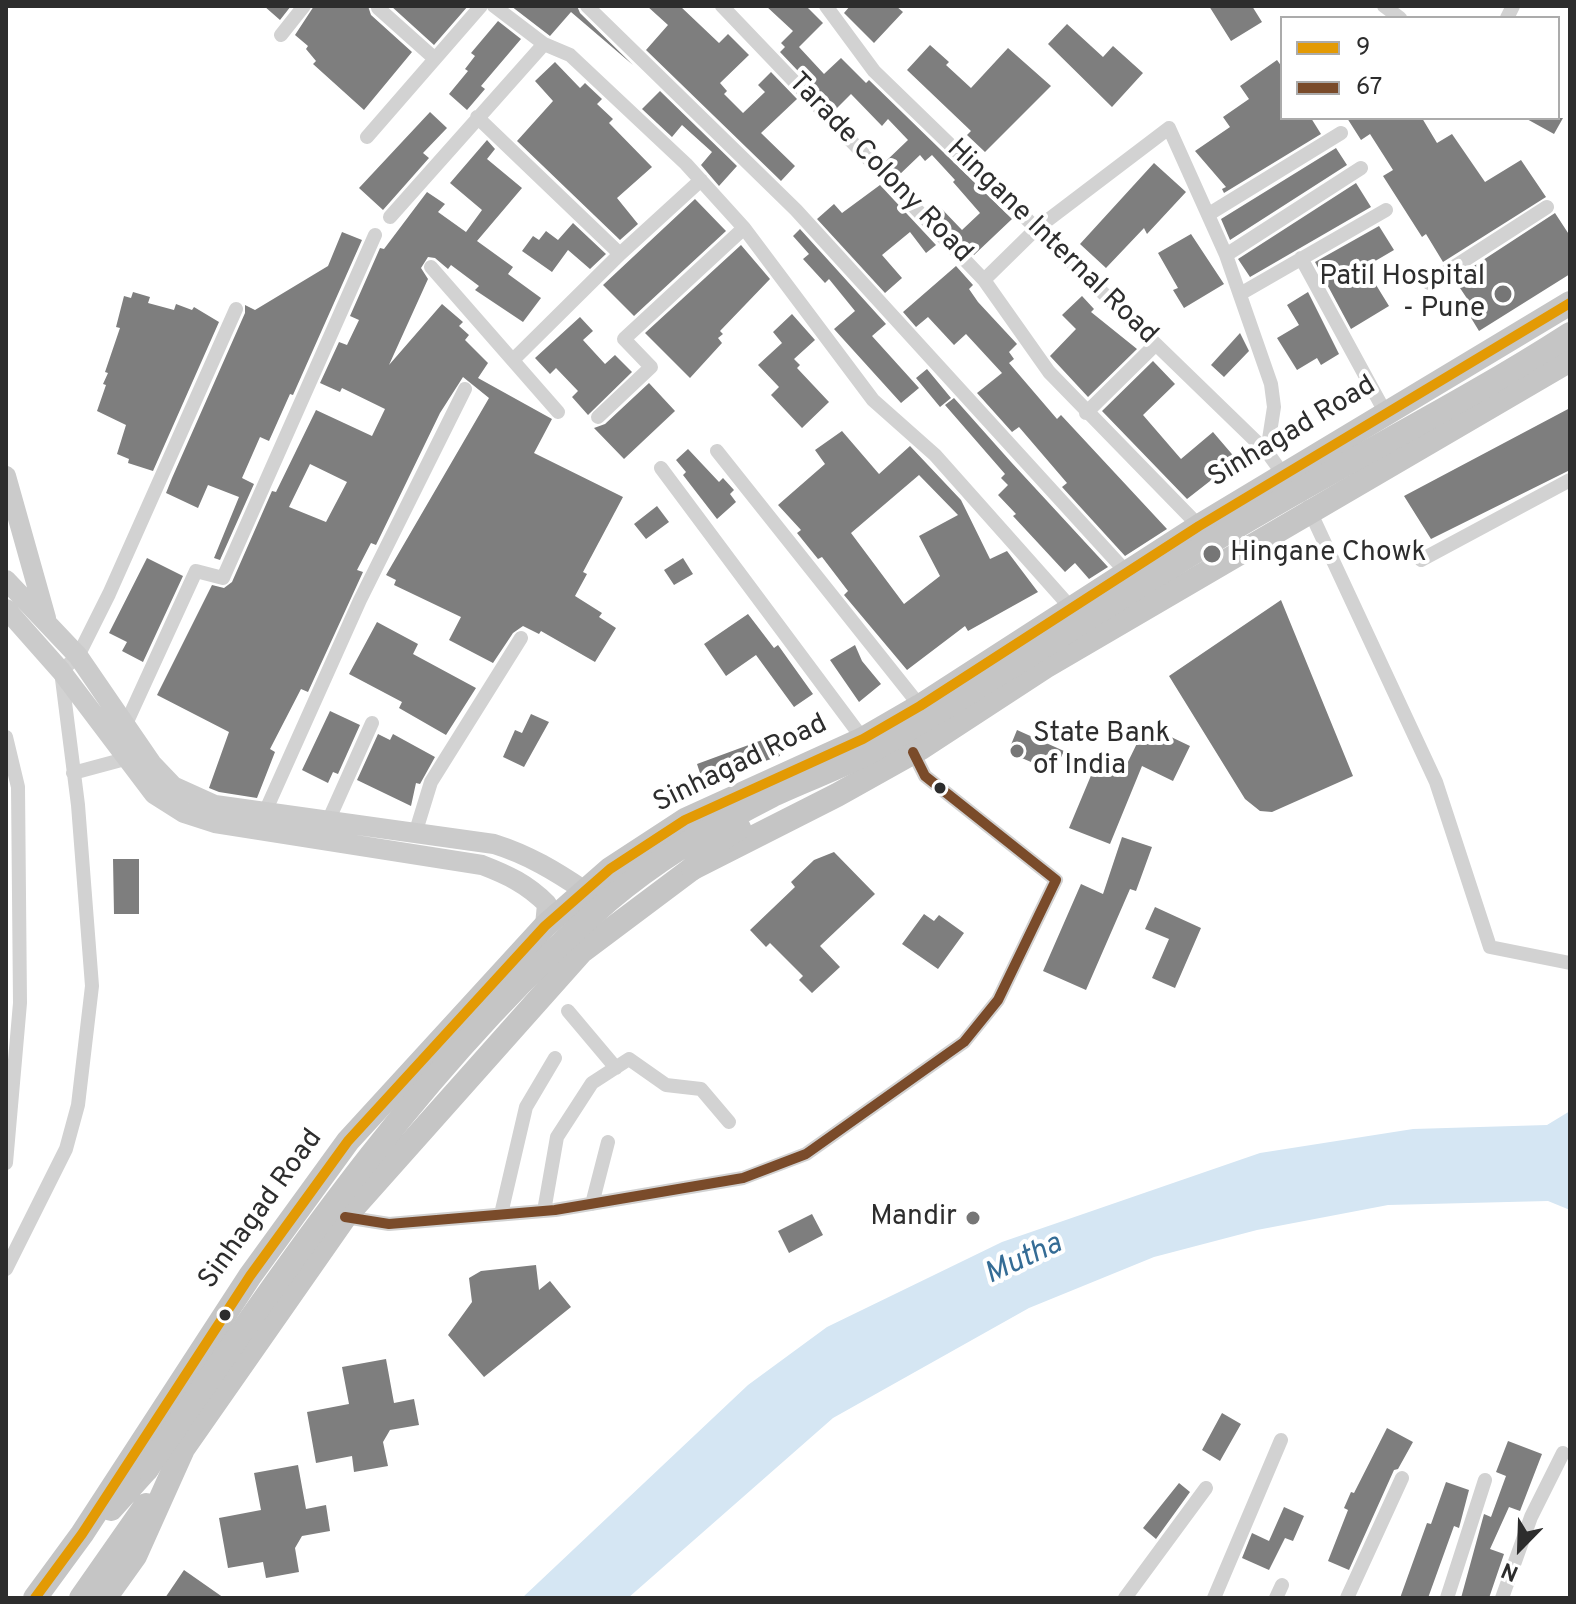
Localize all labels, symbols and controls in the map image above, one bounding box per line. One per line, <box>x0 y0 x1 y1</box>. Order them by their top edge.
legend <box>1280 16 1560 120</box>
text: 9 <box>1356 33 1370 63</box>
street label: Tarade Colony Road <box>780 67 978 271</box>
text: 67 <box>1356 73 1382 103</box>
street label: Hingane Internal Road <box>938 133 1164 353</box>
place label: Patil Hospital - Pune <box>1319 261 1485 327</box>
marker: Patil Hospital - Pune <box>1492 283 1514 305</box>
street label: Sinhagad Road <box>1203 370 1383 496</box>
place label: Hingane Chowk <box>1230 537 1426 571</box>
marker: Hingane Chowk <box>1201 543 1223 565</box>
street label: Sinhagad Road <box>649 708 833 822</box>
place label: State Bank of India <box>1033 718 1170 784</box>
marker: State Bank of India <box>1008 742 1026 760</box>
unlabelled marker <box>932 780 948 796</box>
street label: Sinhagad Road <box>193 1124 331 1296</box>
place label: Mandir <box>870 1201 957 1235</box>
marker: Mandir <box>964 1209 982 1227</box>
water label: Mutha <box>980 1228 1068 1294</box>
unlabelled marker <box>217 1307 233 1323</box>
north arrow <box>1480 1508 1560 1588</box>
text: N <box>1498 1555 1523 1586</box>

